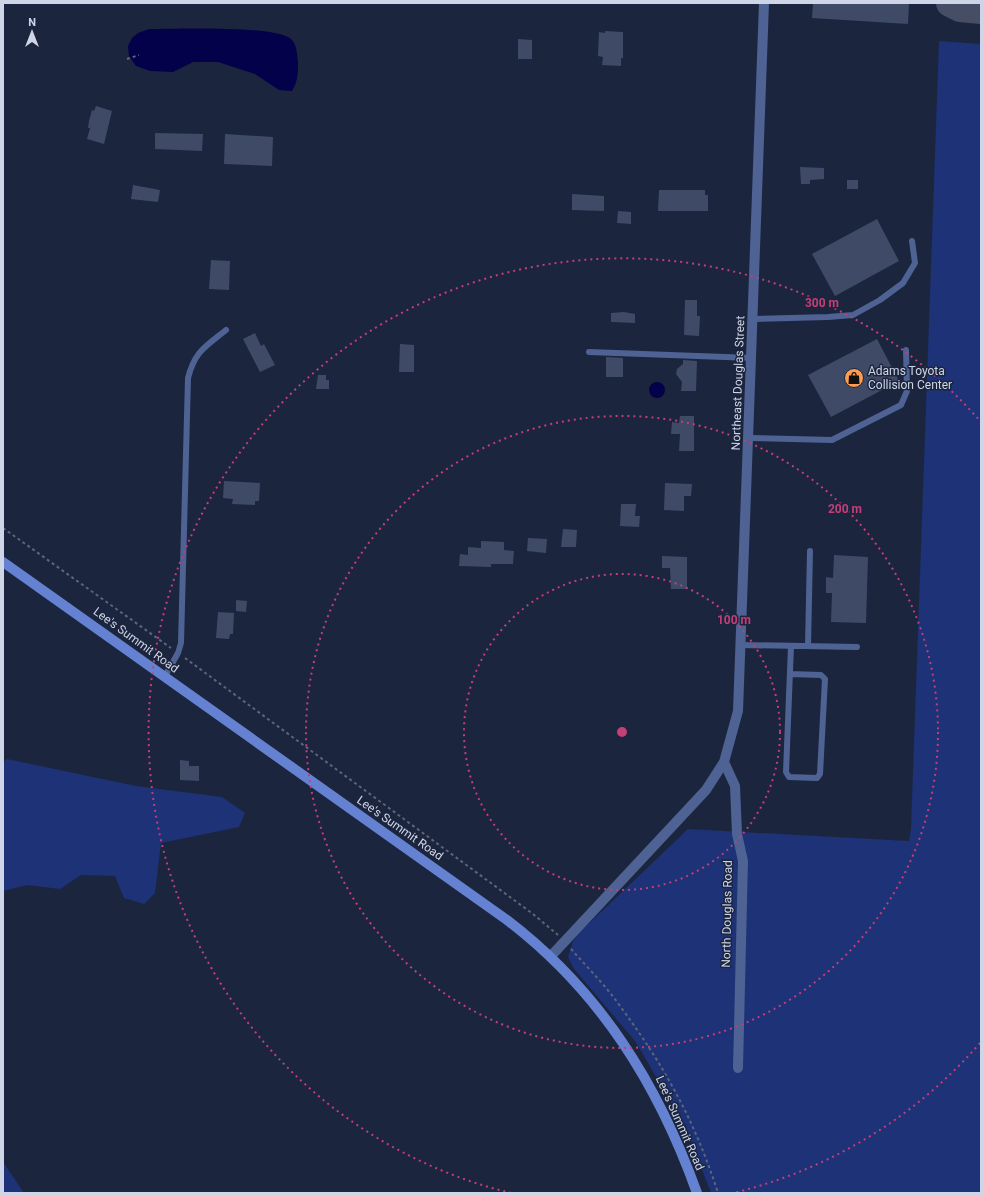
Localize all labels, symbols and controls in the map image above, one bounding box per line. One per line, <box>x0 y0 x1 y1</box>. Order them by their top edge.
north arrow <box>12 12 52 52</box>
text: N <box>28 16 36 29</box>
text: 300 m <box>805 296 839 310</box>
street label: Northeast Douglas Street <box>729 315 747 451</box>
place label: Adams Toyota Collision Center <box>868 364 952 392</box>
shop icon: Adams Toyota Collision Center <box>843 367 865 389</box>
text: 200 m <box>828 502 862 516</box>
street label: Lee's Summit Road <box>91 604 181 676</box>
text: 100 m <box>717 613 751 627</box>
centre of rings <box>615 725 629 739</box>
street label: Lee's Summit Road <box>354 793 446 863</box>
street label: North Douglas Road <box>719 860 735 968</box>
street label: Lee's Summit Road <box>653 1074 707 1172</box>

